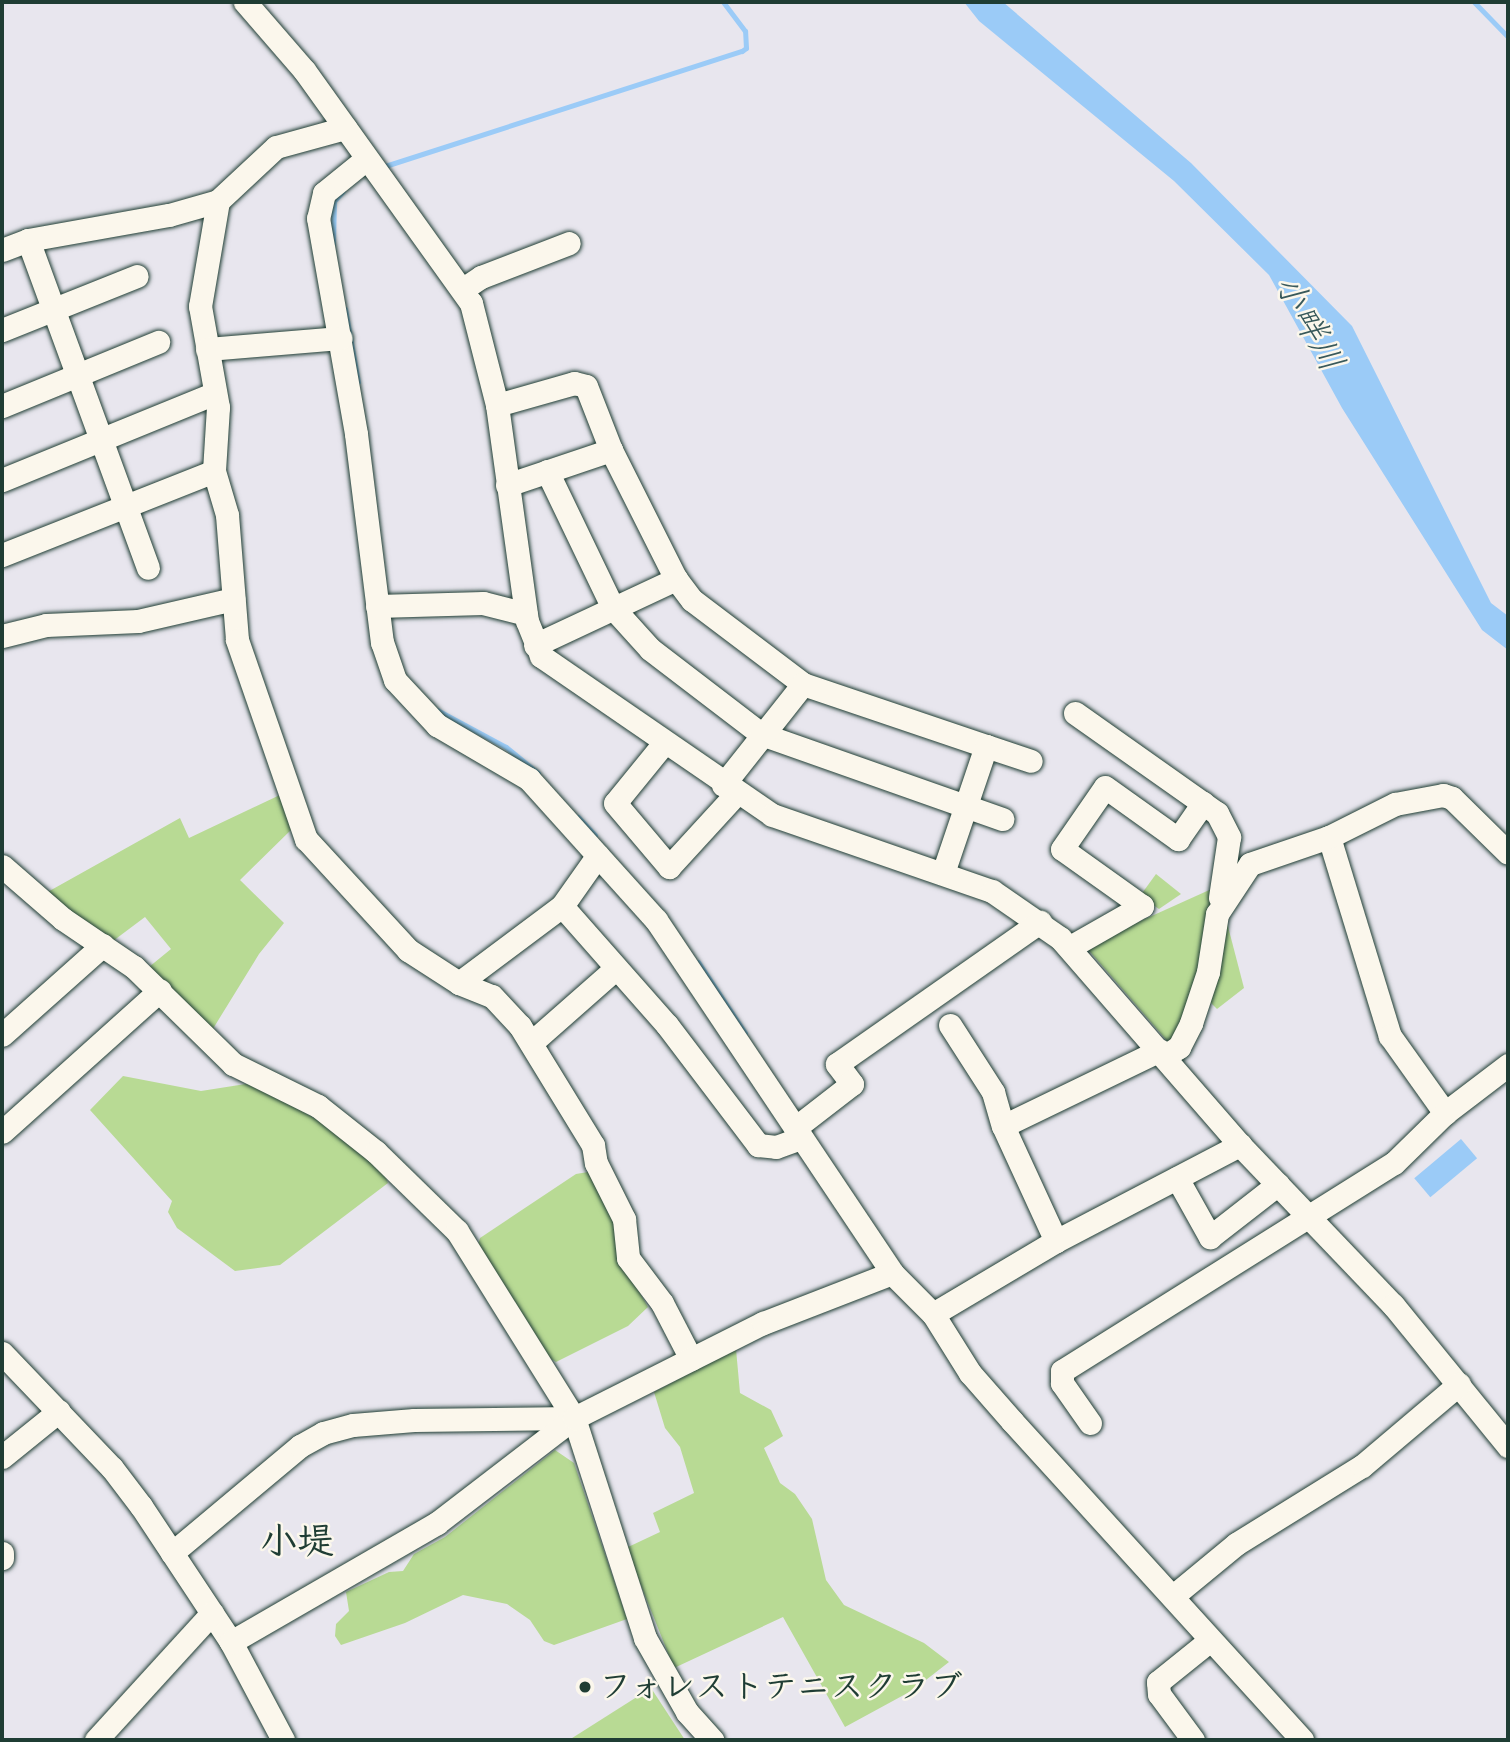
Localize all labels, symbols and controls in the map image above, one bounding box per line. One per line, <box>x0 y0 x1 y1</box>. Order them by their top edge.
water label: 小畔川 <box>1265 267 1353 379</box>
district label: 小堤 <box>260 1519 334 1563</box>
place label: フォレストテニスクラブ <box>599 1667 962 1707</box>
marker: フォレストテニスクラブ <box>577 1679 593 1695</box>

